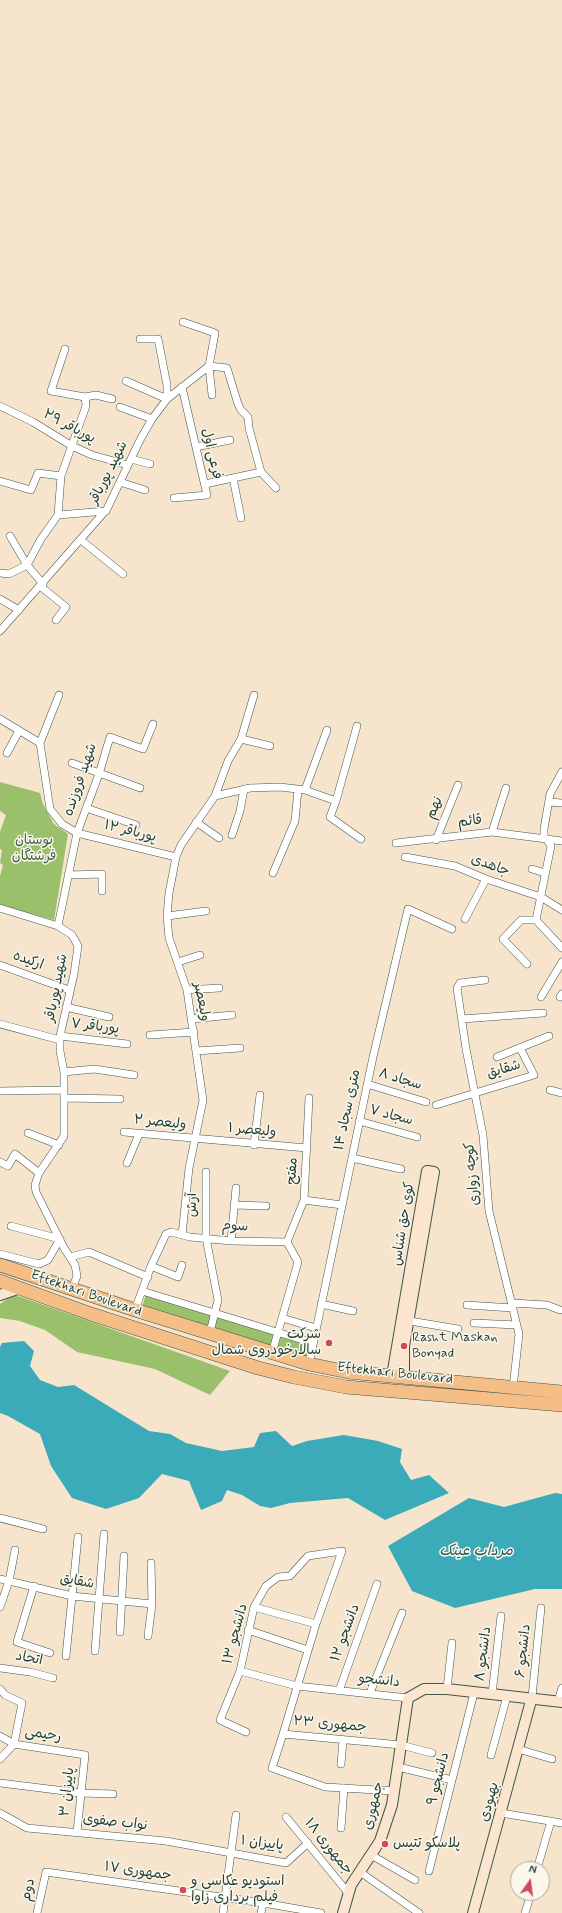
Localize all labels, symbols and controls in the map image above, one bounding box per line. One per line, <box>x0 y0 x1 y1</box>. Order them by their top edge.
street label: پورباقر ۲۹ <box>40 406 98 448</box>
street label: فرعی اول <box>197 427 225 481</box>
street label: شهید پورباقر <box>86 438 132 508</box>
street label: شهید فروزنده <box>61 741 101 819</box>
street label: نهم <box>423 794 447 822</box>
street label: قائم <box>457 812 483 832</box>
street label: پورباقر ۱۲ <box>102 817 158 847</box>
park label: بوستان فرشتگان <box>12 833 56 866</box>
street label: جاهدی <box>468 851 512 881</box>
street label: ارکیده <box>10 948 46 974</box>
street label: شهید پورباقر <box>42 953 72 1023</box>
street label: ولیعصر <box>189 981 213 1023</box>
street label: پورباقر ۷ <box>70 1016 120 1038</box>
street label: شقایق <box>485 1057 523 1083</box>
street label: سجاد ۸ <box>376 1066 424 1094</box>
street label: ۱۴ متری سجاد <box>331 1068 365 1152</box>
street label: سجاد ۷ <box>367 1102 415 1130</box>
street label: ولیعصر ۲ <box>133 1112 187 1134</box>
street label: ولیعصر ۱ <box>227 1121 277 1141</box>
street label: کوچه زواری <box>462 1142 484 1206</box>
street label: مفتح <box>284 1157 302 1185</box>
street label: کوی حق شناس <box>389 1181 419 1267</box>
street label: آرش <box>185 1193 201 1217</box>
street label: سوم <box>221 1218 249 1236</box>
street label: Eftekhari Boulevard <box>28 1267 144 1321</box>
place label: شرکت سالارخودروی شمال <box>212 1327 321 1360</box>
place label: Rasht Maskan Bonyad <box>412 1330 498 1362</box>
marker: شرکت سالارخودروی شمال <box>324 1338 334 1348</box>
marker: Rasht Maskan Bonyad <box>399 1341 409 1351</box>
street label: Eftekhari Boulevard <box>336 1360 454 1388</box>
water label: مرداب عینک <box>439 1543 513 1561</box>
street label: شقایق <box>59 1571 95 1593</box>
street label: دانشجو ۱۳ <box>220 1602 252 1666</box>
street label: دانشجو ۱۲ <box>328 1602 364 1664</box>
street label: دانشجو ۶ <box>513 1623 535 1679</box>
street label: دانشجو ۸ <box>472 1626 496 1682</box>
street label: اتحاد <box>14 1648 44 1670</box>
street label: دانشجو <box>357 1670 401 1692</box>
street label: جمهوری ۲۳ <box>293 1713 367 1737</box>
street label: رحیمی <box>24 1724 62 1746</box>
street label: دانشجو ۹ <box>424 1751 454 1807</box>
street label: پاییزان ۳ <box>57 1766 79 1818</box>
street label: جمهوری <box>360 1780 388 1832</box>
street label: بهبودی <box>477 1780 503 1824</box>
street label: نواب صفوی <box>82 1811 148 1835</box>
street label: جمهوری ۱۸ <box>300 1815 356 1879</box>
street label: پاییزان ۱ <box>240 1833 284 1855</box>
place label: پلاسکو تتیس <box>393 1836 460 1852</box>
marker: پلاسکو تتیس <box>380 1839 390 1849</box>
street label: جمهوری ۱۷ <box>103 1859 173 1885</box>
north arrow <box>510 1861 550 1901</box>
text: N <box>527 1863 538 1878</box>
place label: استودیو عکاسی و فیلم برداری زاوا <box>191 1874 284 1906</box>
street label: دوم <box>18 1877 40 1903</box>
marker: استودیو عکاسی و فیلم برداری زاوا <box>178 1885 188 1895</box>

